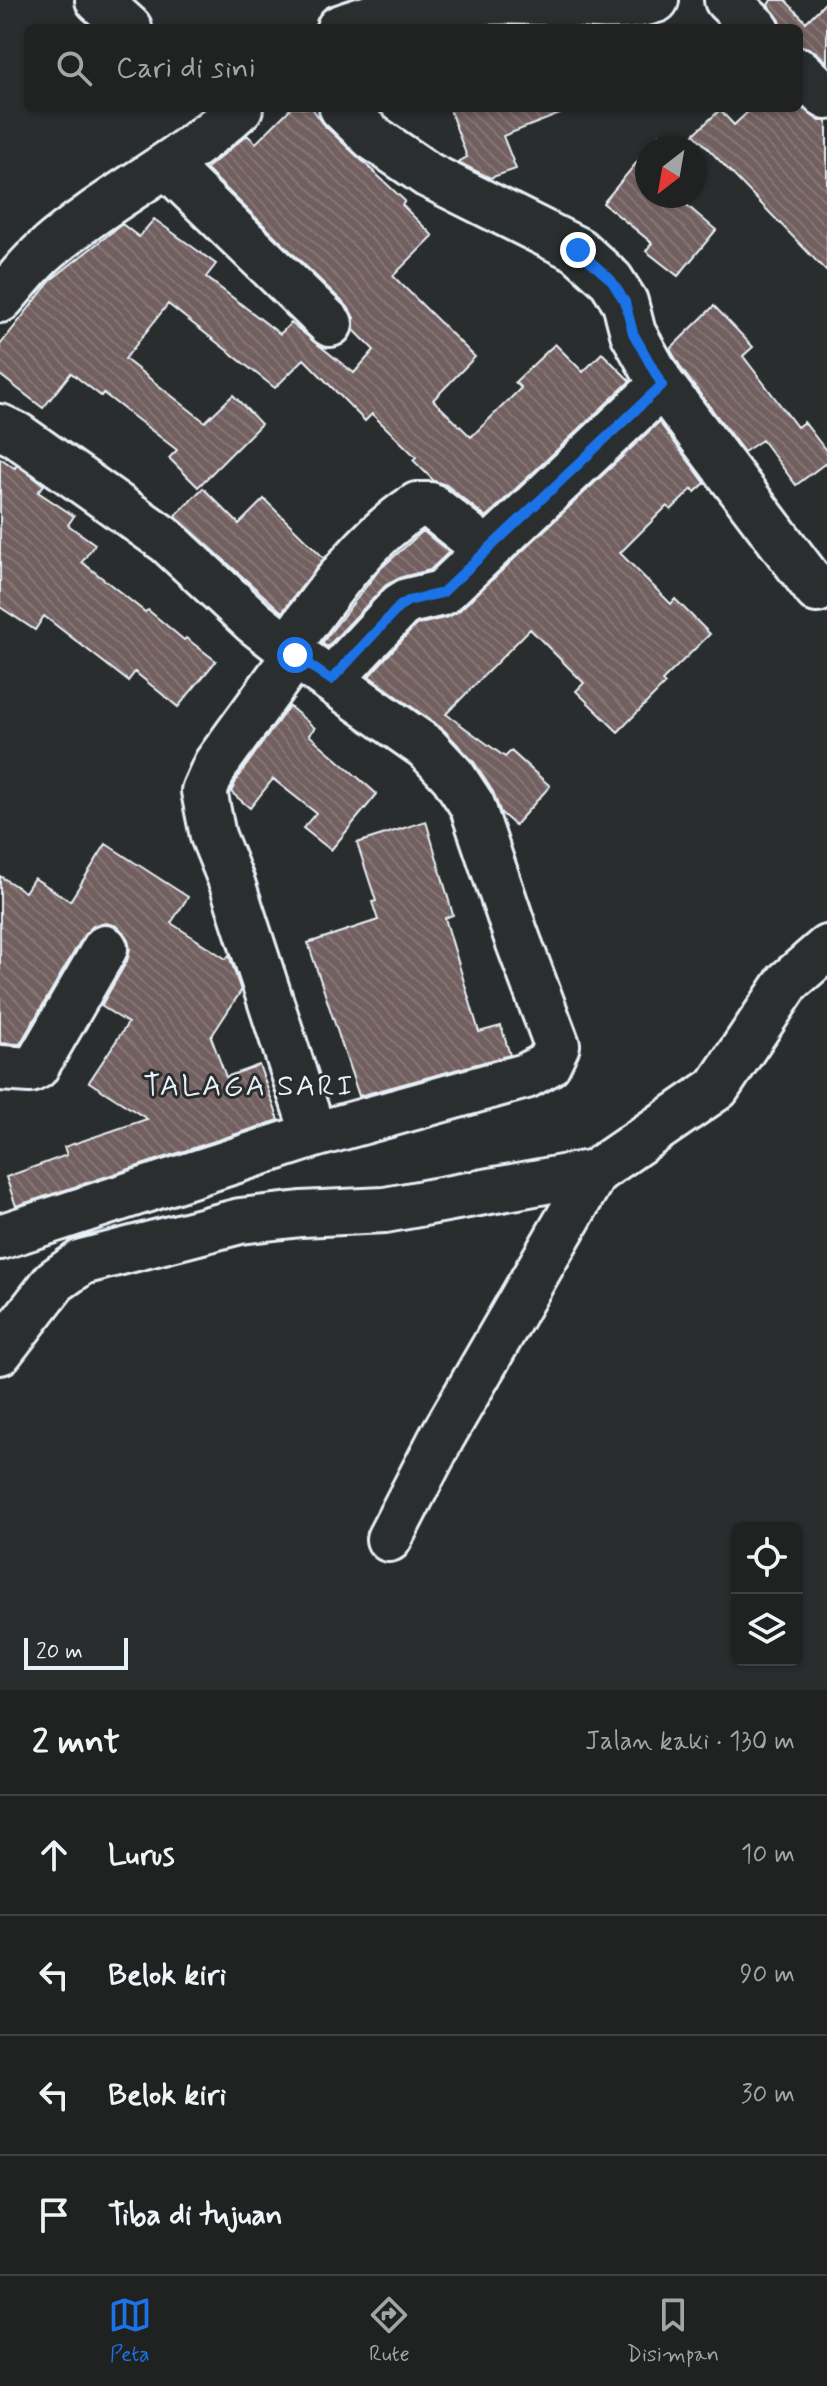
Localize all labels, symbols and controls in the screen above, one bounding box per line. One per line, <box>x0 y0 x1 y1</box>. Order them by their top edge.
search box <box>24 24 803 112</box>
icon: search <box>52 46 96 90</box>
text: Cari di sini <box>116 49 256 88</box>
north arrow <box>635 136 707 208</box>
route end <box>560 232 596 268</box>
route start <box>277 637 313 673</box>
district label: TALAGA SARI <box>143 1067 355 1106</box>
map controls <box>731 1522 803 1666</box>
button: locate <box>731 1522 803 1594</box>
button: layers <box>731 1594 803 1666</box>
scale bar <box>24 1634 128 1670</box>
text: 20 m <box>36 1638 83 1666</box>
text: 2 mnt <box>32 1720 120 1765</box>
text: Jalan kaki · 130 m <box>585 1725 795 1759</box>
icon: ahead <box>32 1833 76 1877</box>
text: Lurus <box>108 1836 175 1875</box>
text: 10 m <box>741 1838 795 1872</box>
icon: left <box>32 1953 76 1997</box>
text: Belok kiri <box>108 1956 226 1995</box>
text: 90 m <box>740 1958 795 1992</box>
icon: left <box>32 2073 76 2117</box>
text: Belok kiri <box>108 2076 226 2115</box>
text: 30 m <box>741 2078 795 2112</box>
icon: arrive <box>32 2193 76 2237</box>
text: Tiba di tujuan <box>108 2196 283 2235</box>
tab: Peta <box>108 2293 152 2369</box>
tab: Rute <box>367 2293 411 2369</box>
tab: Disimpan <box>627 2293 719 2369</box>

